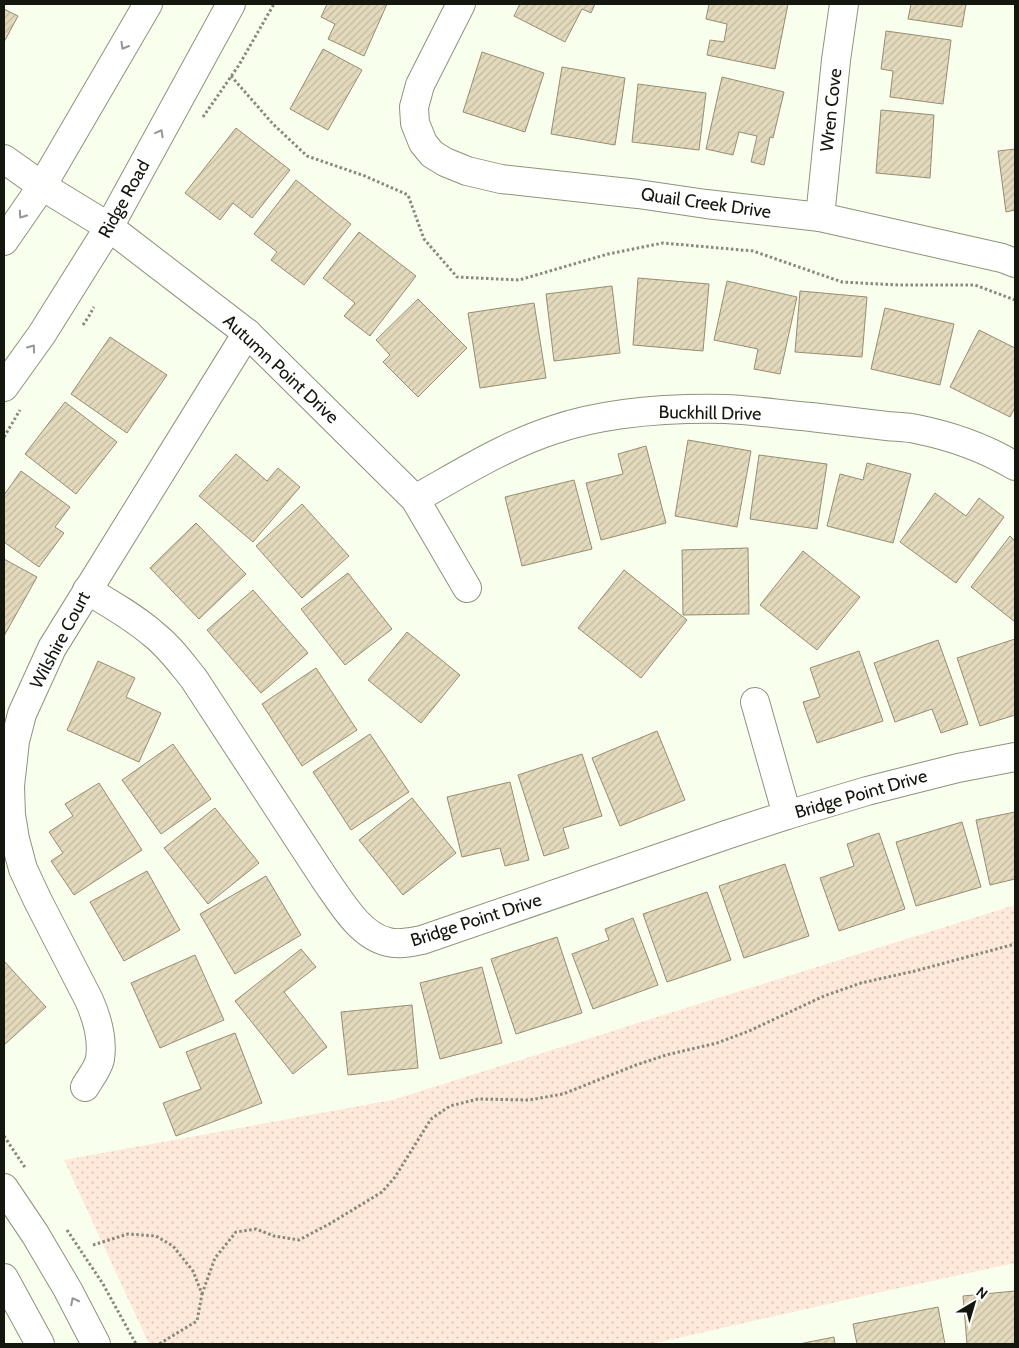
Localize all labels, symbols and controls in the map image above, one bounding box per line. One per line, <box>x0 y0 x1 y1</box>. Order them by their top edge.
one-way arrow <box>120 40 130 49</box>
street label: Wren Cove <box>816 67 846 153</box>
one-way arrow <box>154 130 164 139</box>
street label: Ridge Road <box>94 156 154 242</box>
street label: Quail Creek Drive <box>639 183 773 223</box>
one-way arrow <box>19 209 28 219</box>
street label: Autumn Point Drive <box>219 310 343 428</box>
one-way arrow <box>27 345 35 354</box>
street label: Buckhill Drive <box>658 401 762 425</box>
street label: Wilshire Court <box>25 588 95 692</box>
street label: Bridge Point Drive <box>792 765 930 823</box>
street label: Bridge Point Drive <box>408 888 544 952</box>
north arrow <box>949 1278 999 1328</box>
text: N <box>973 1283 991 1303</box>
one-way arrow <box>70 1297 80 1306</box>

